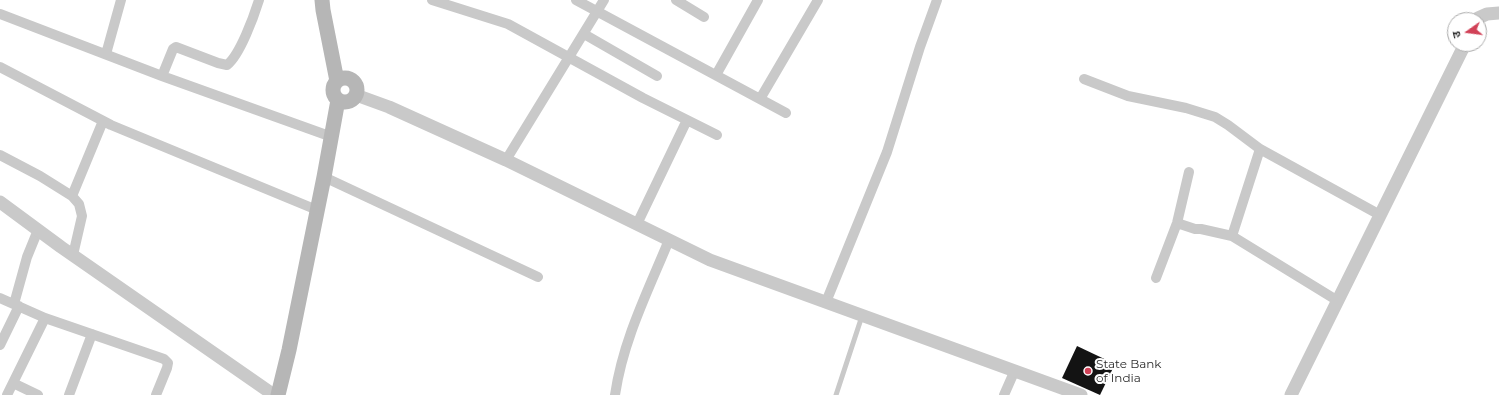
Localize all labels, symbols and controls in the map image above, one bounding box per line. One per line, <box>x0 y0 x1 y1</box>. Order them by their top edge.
north arrow <box>1447 12 1487 52</box>
text: उ <box>1449 30 1464 39</box>
place label: State Bank of India <box>1096 357 1162 385</box>
marker: State Bank of India <box>1083 366 1093 376</box>

